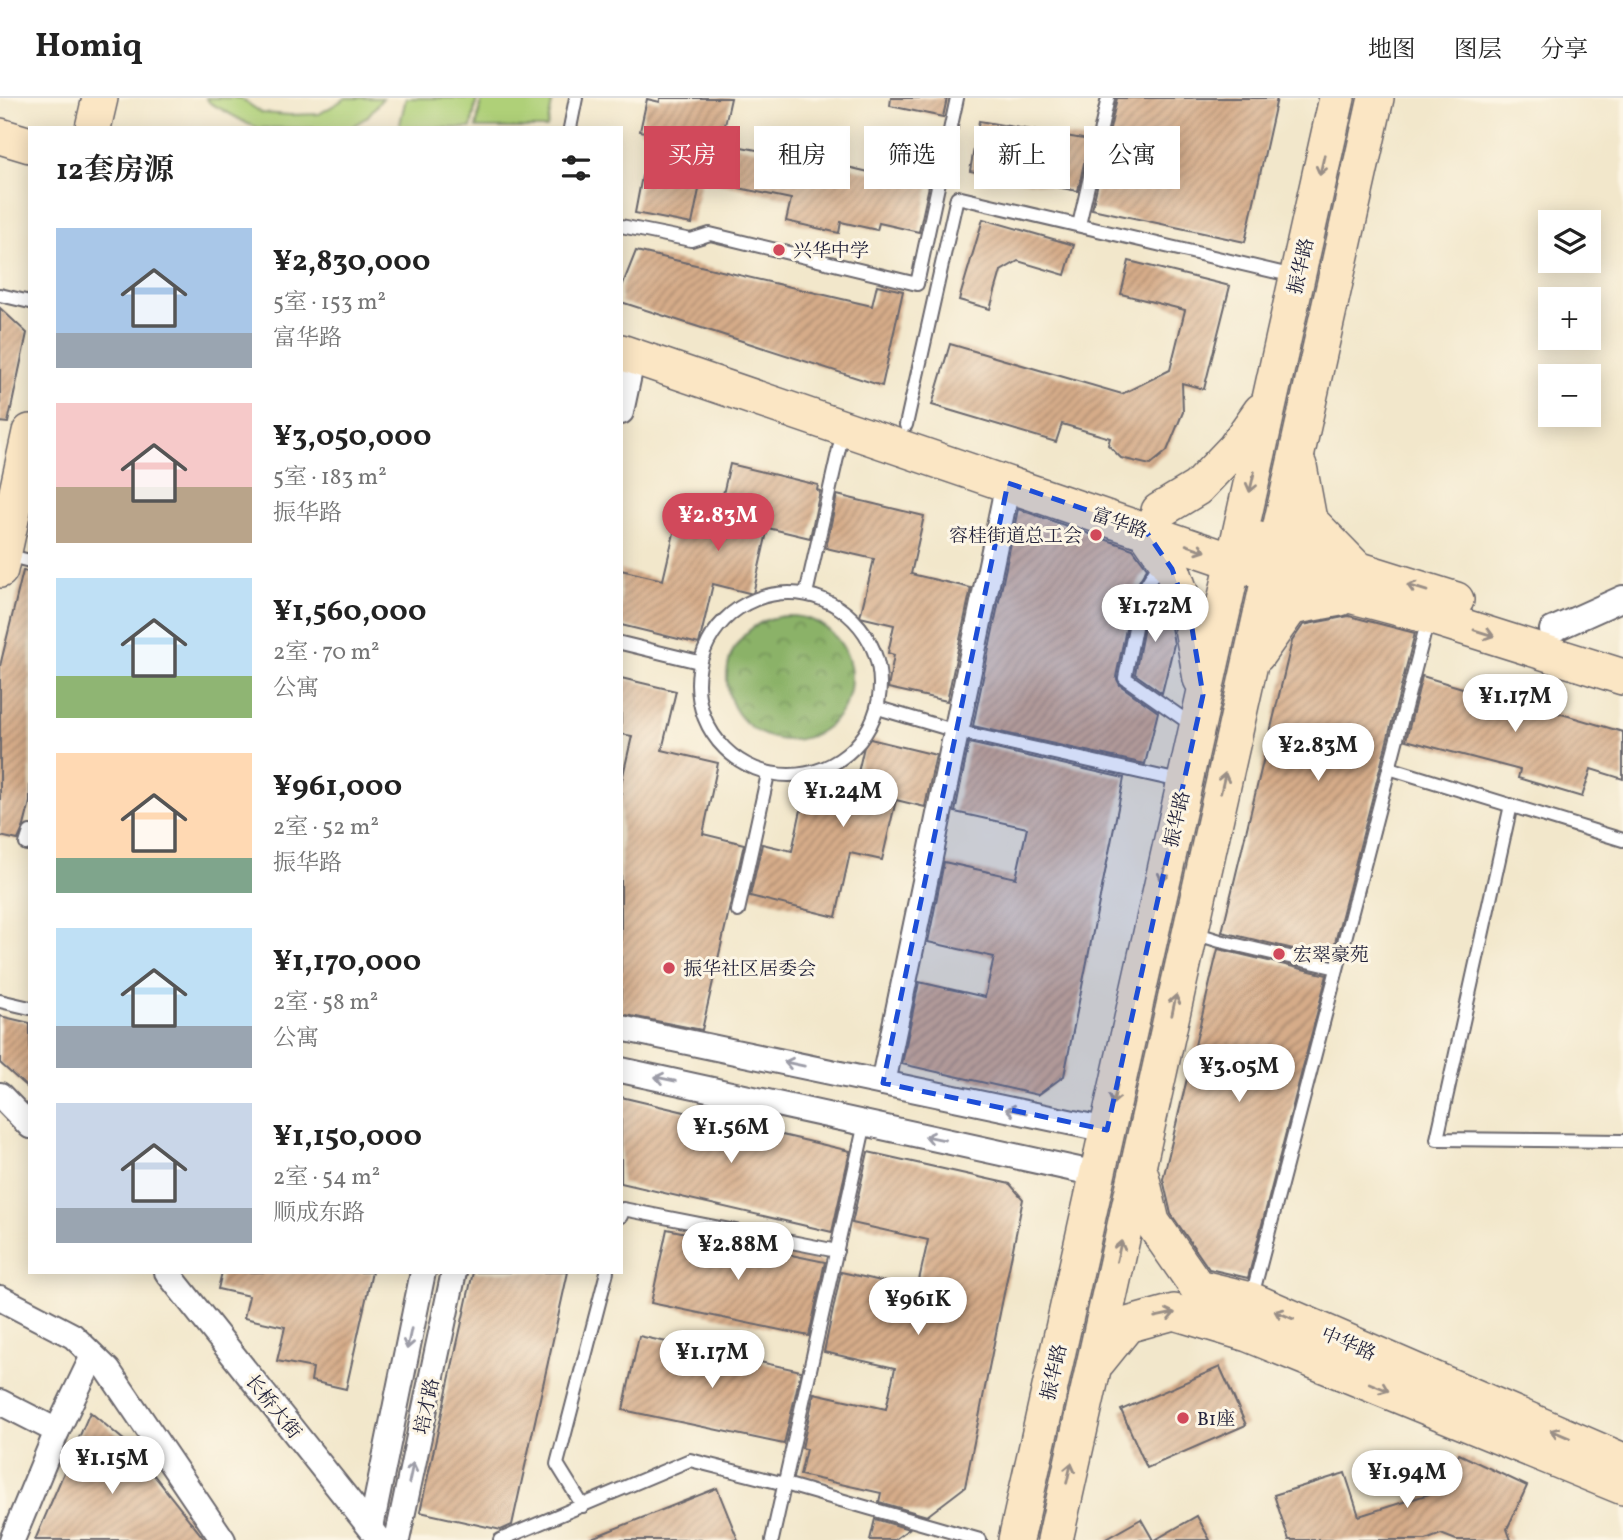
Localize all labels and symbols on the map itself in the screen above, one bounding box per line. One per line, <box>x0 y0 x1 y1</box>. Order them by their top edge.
one-way arrow <box>1315 153 1329 176</box>
street label: 振华路 <box>1283 236 1321 297</box>
place label: 兴华中学 <box>793 239 869 265</box>
marker: 兴华中学 <box>771 242 787 258</box>
one-way arrow <box>1244 470 1258 493</box>
pin: ¥2.83M <box>661 494 775 553</box>
street label: 富华路 <box>1088 502 1151 545</box>
place label: 容桂街道总工会 <box>949 524 1082 550</box>
marker: 容桂街道总工会 <box>1088 527 1104 543</box>
one-way arrow <box>1185 543 1207 555</box>
one-way arrow <box>1407 581 1429 593</box>
pin: ¥1.72M <box>1098 584 1212 644</box>
one-way arrow <box>1473 628 1495 641</box>
pin: ¥1.17M <box>1458 674 1572 734</box>
pin: ¥2.83M <box>1261 724 1375 783</box>
pin: ¥1.24M <box>786 770 900 829</box>
one-way arrow <box>1217 772 1231 795</box>
street label: 振华路 <box>1159 789 1197 850</box>
one-way arrow <box>1157 860 1171 883</box>
place label: 宏翠豪苑 <box>1293 943 1369 969</box>
marker: 宏翠豪苑 <box>1271 946 1287 962</box>
place label: 振华社区居委会 <box>683 957 816 983</box>
marker: 振华社区居委会 <box>661 960 677 976</box>
one-way arrow <box>1168 994 1181 1017</box>
pin: ¥3.05M <box>1182 1044 1296 1104</box>
one-way arrow <box>783 1057 806 1071</box>
one-way arrow <box>654 1072 677 1086</box>
one-way arrow <box>1108 1082 1121 1105</box>
one-way arrow <box>1005 1103 1028 1117</box>
pin: ¥1.56M <box>674 1105 788 1165</box>
one-way arrow <box>924 1131 947 1145</box>
pin: ¥2.88M <box>681 1222 795 1282</box>
one-way arrow <box>1113 1240 1127 1263</box>
pin: ¥961K <box>869 1278 967 1337</box>
one-way arrow <box>1153 1308 1176 1322</box>
one-way arrow <box>1274 1308 1295 1321</box>
street label: 中华路 <box>1317 1322 1380 1368</box>
one-way arrow <box>402 1327 416 1350</box>
pin: ¥1.17M <box>655 1330 769 1390</box>
street label: 振华路 <box>1036 1342 1074 1403</box>
street label: 长桥大街 <box>238 1370 306 1445</box>
street label: 培才路 <box>409 1376 447 1437</box>
one-way arrow <box>1367 1381 1389 1394</box>
place label: B1座 <box>1197 1407 1235 1433</box>
marker: B1座 <box>1175 1410 1191 1426</box>
one-way arrow <box>1550 1427 1572 1440</box>
pin: ¥1.15M <box>55 1436 169 1496</box>
pin: ¥1.94M <box>1350 1450 1464 1510</box>
one-way arrow <box>405 1462 419 1485</box>
one-way arrow <box>1063 1462 1077 1485</box>

